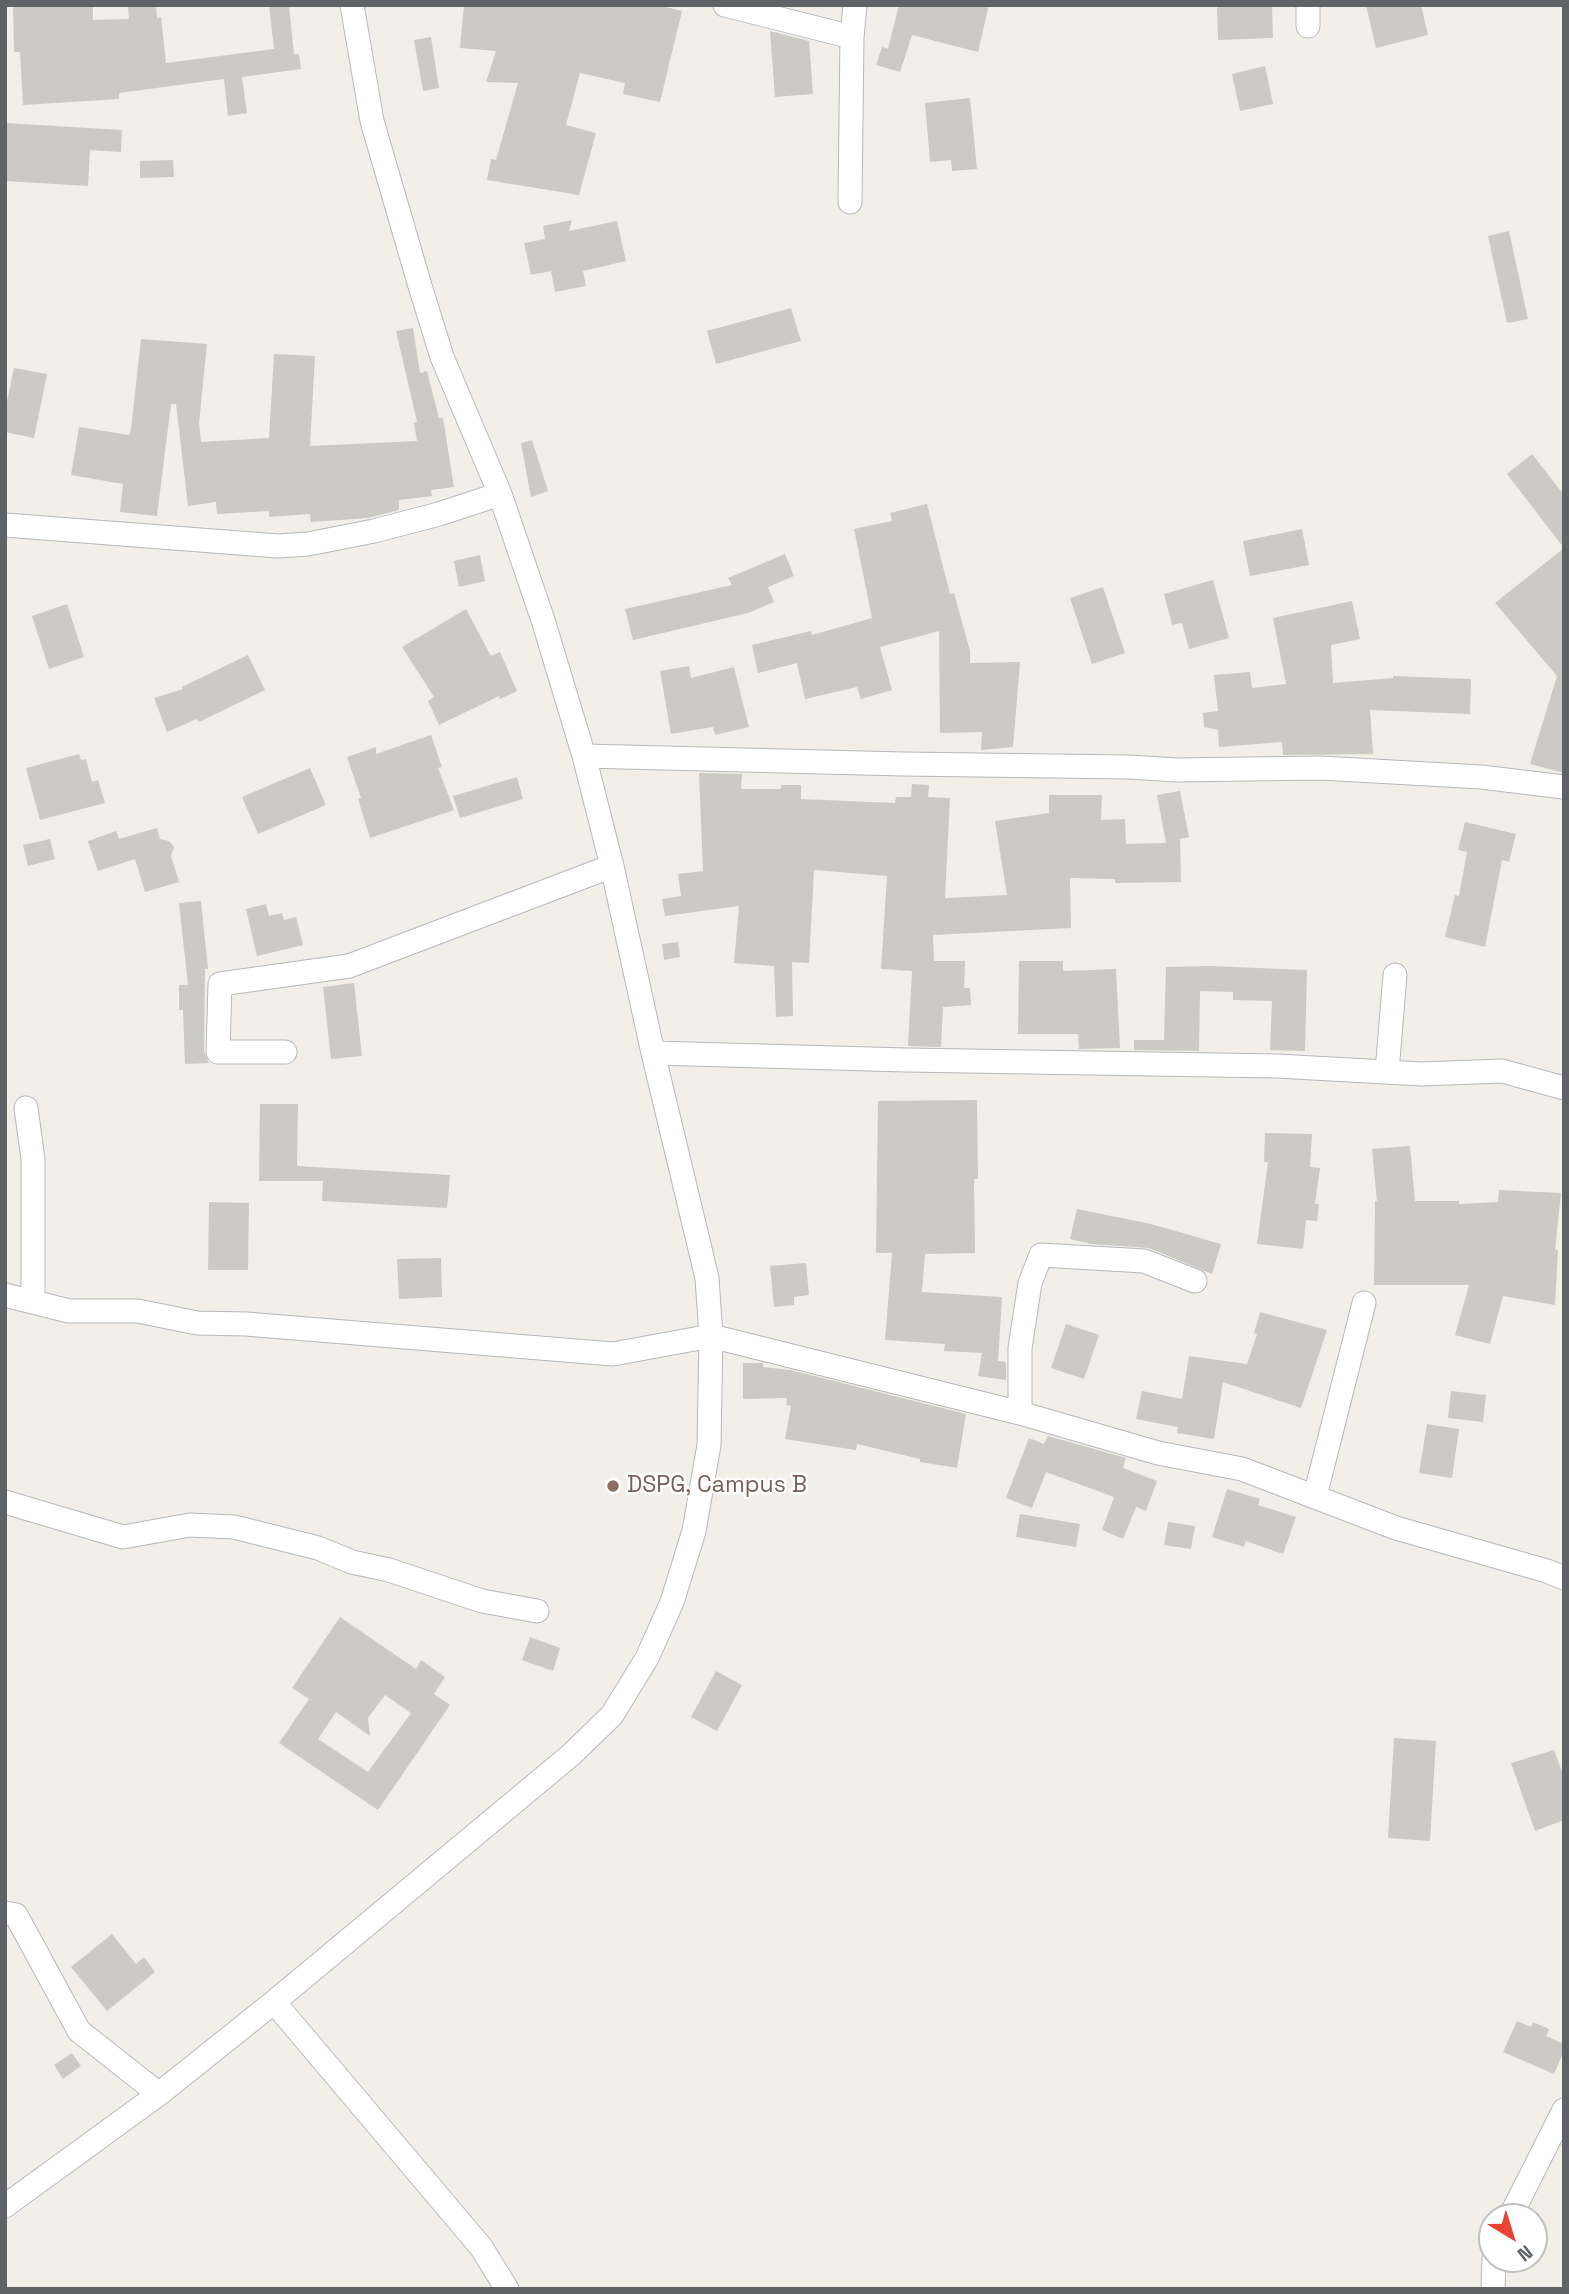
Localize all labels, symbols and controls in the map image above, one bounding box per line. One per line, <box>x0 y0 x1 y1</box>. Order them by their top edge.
place label: DSPG, Campus B <box>627 1472 807 1500</box>
marker: DSPG, Campus B <box>605 1478 621 1494</box>
north arrow <box>1478 2203 1548 2273</box>
text: N <box>1512 2240 1538 2267</box>

